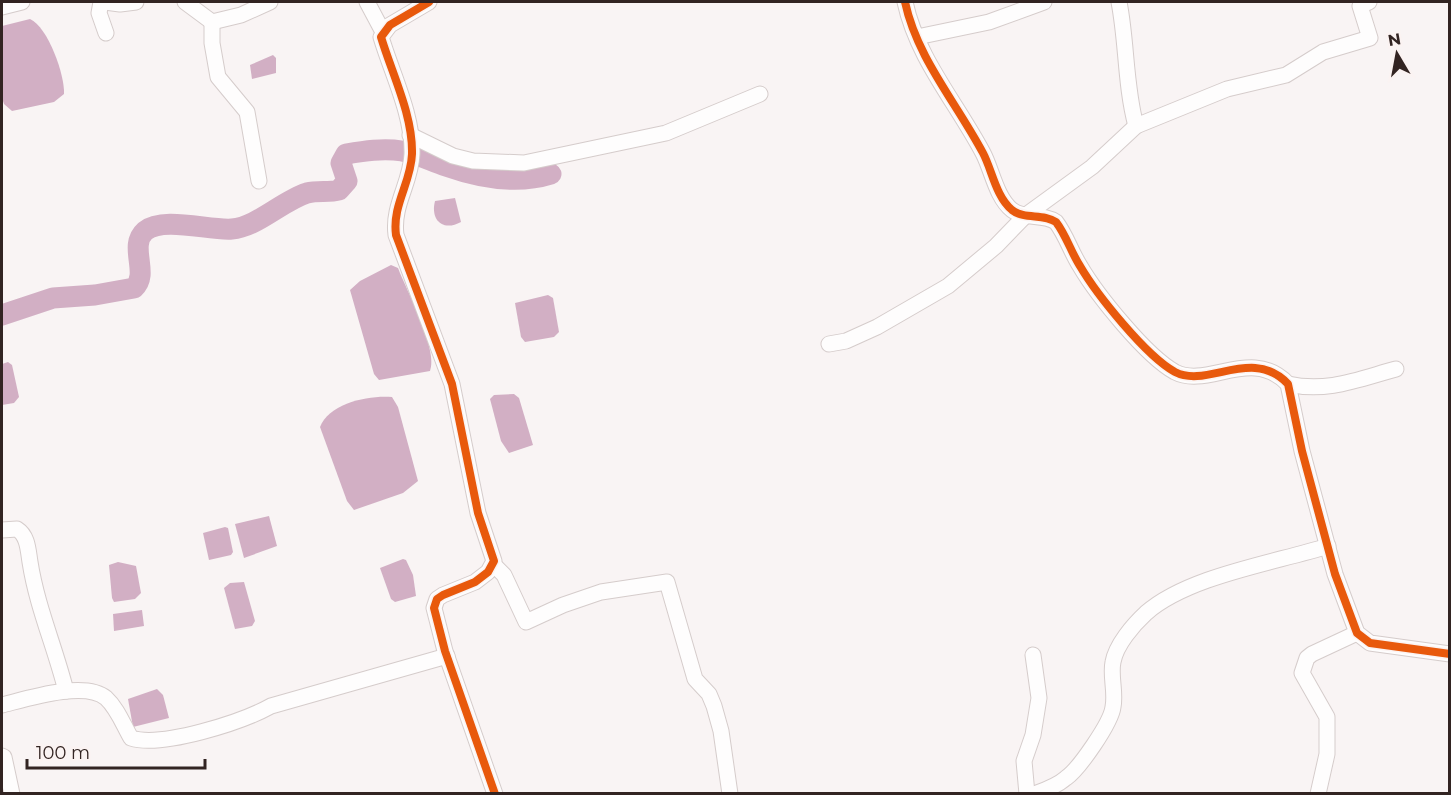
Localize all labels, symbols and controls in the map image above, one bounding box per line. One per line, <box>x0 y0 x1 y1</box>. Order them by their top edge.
north arrow <box>1367 24 1427 84</box>
text: N <box>1386 29 1403 50</box>
scale bar <box>27 732 206 770</box>
text: 100 m <box>36 742 90 764</box>

